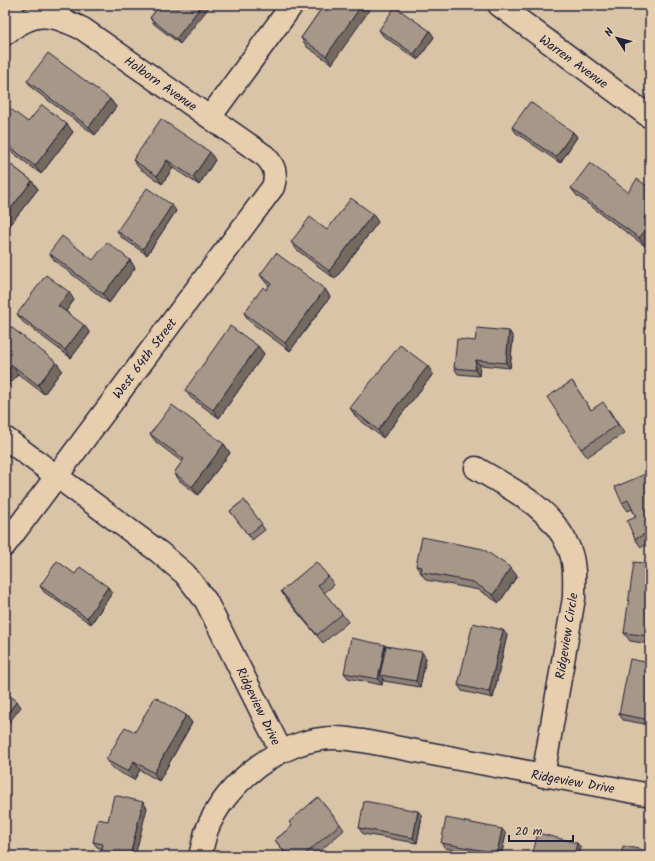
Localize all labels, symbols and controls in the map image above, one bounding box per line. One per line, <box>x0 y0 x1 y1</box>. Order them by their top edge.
north arrow <box>597 18 637 58</box>
text: N <box>600 25 619 41</box>
street label: Warren Avenue <box>534 30 612 95</box>
street label: Holborn Avenue <box>119 51 201 117</box>
street label: West 64th Street <box>108 313 183 404</box>
street label: Ridgeview Circle <box>550 591 585 681</box>
street label: Ridgeview Drive <box>230 664 286 749</box>
street label: Ridgeview Drive <box>529 765 616 800</box>
scale bar <box>509 817 573 843</box>
text: 20 m <box>515 822 543 841</box>

